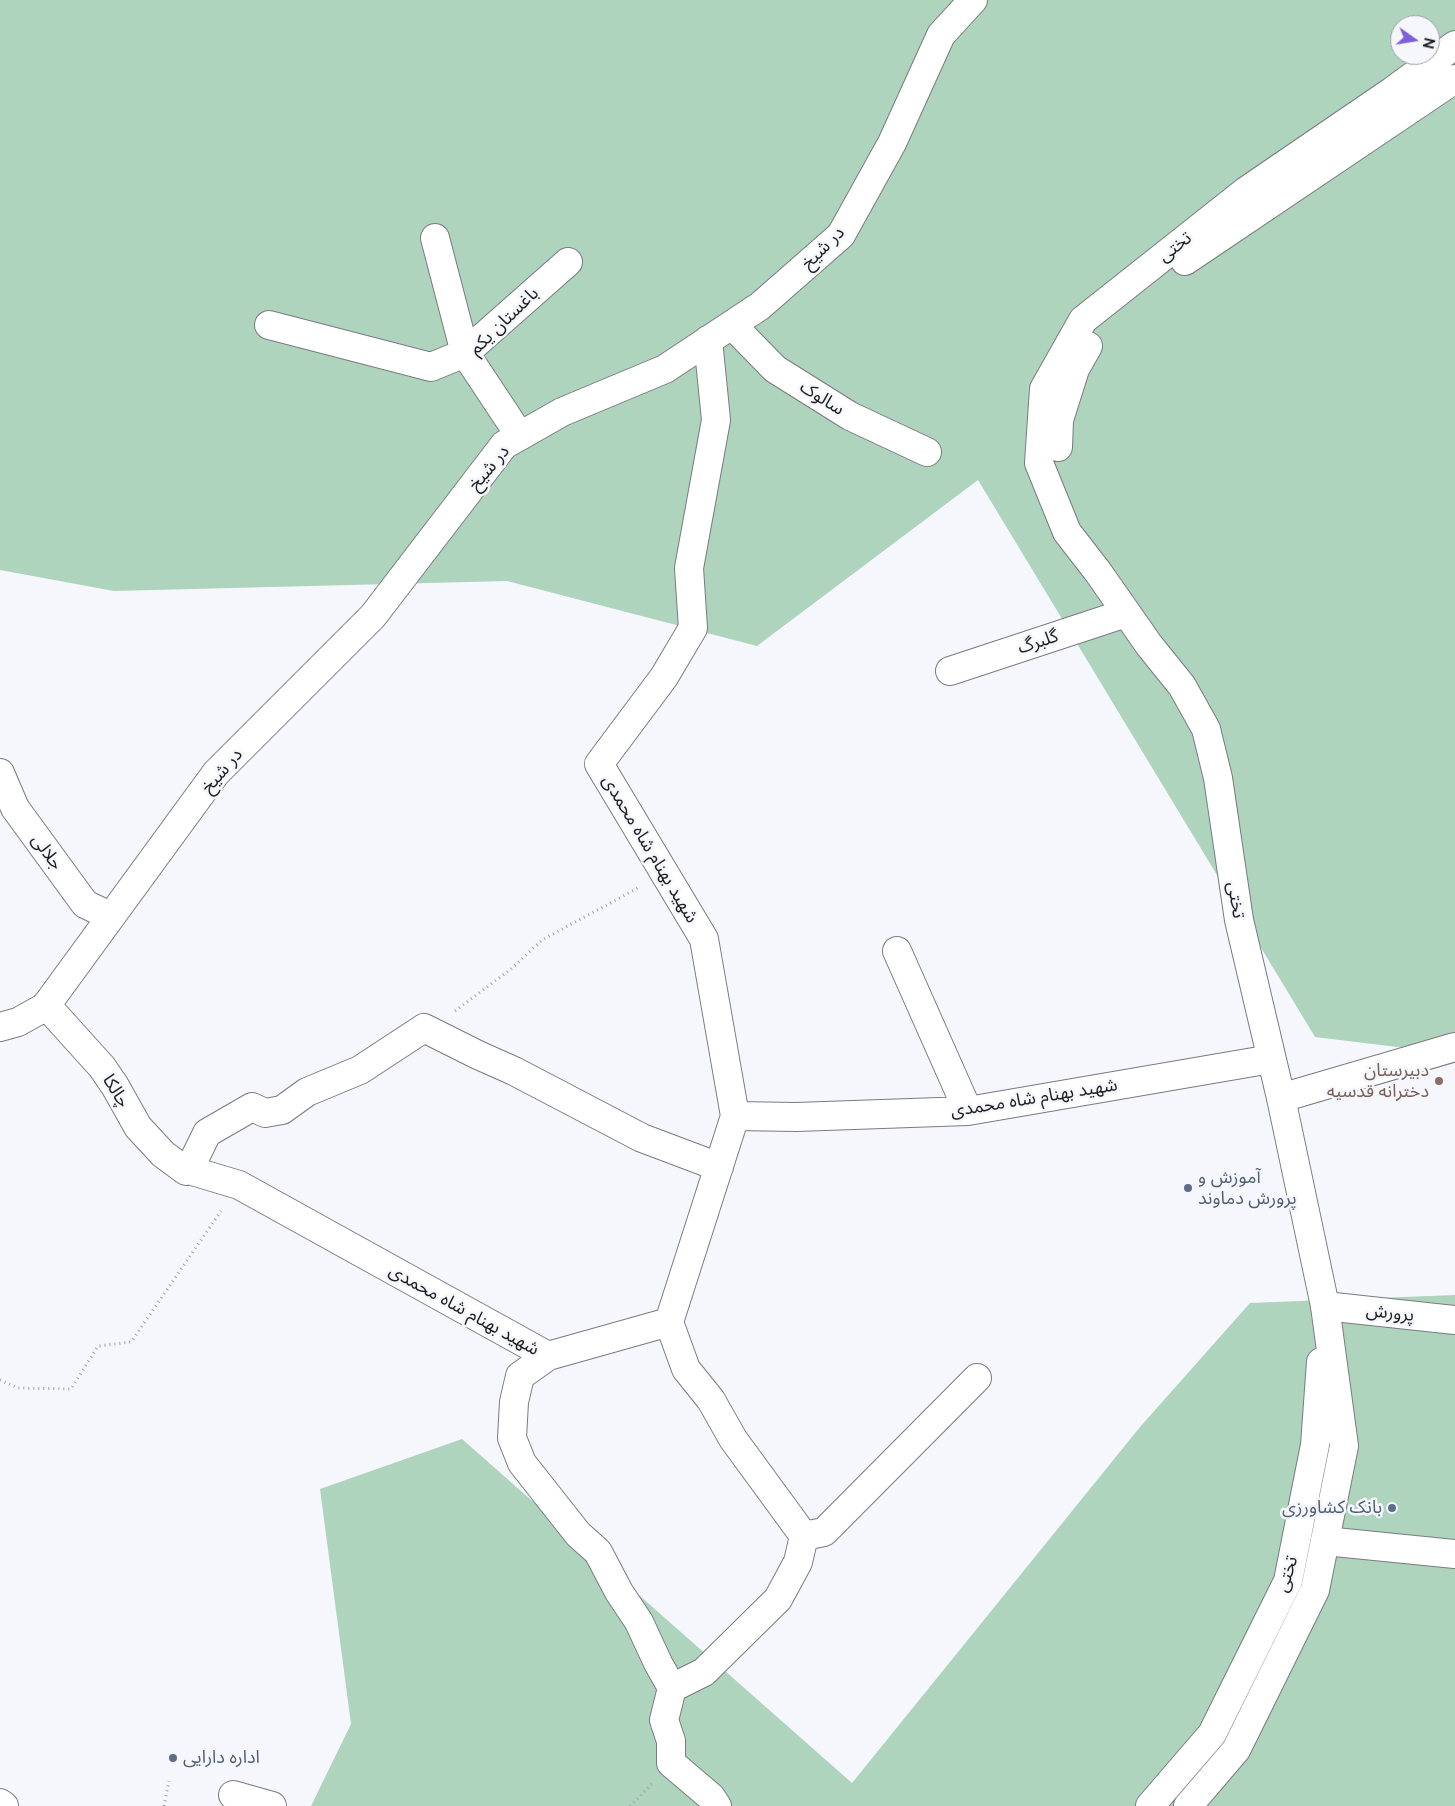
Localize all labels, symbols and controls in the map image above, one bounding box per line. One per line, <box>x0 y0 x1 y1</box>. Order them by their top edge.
north arrow <box>1390 15 1440 65</box>
text: N <box>1420 36 1438 50</box>
street label: در شیخ <box>797 222 849 274</box>
street label: تختی <box>1154 227 1196 267</box>
street label: باغستان یکم <box>465 283 543 359</box>
street label: سالوک <box>796 376 848 420</box>
street label: در شیخ <box>464 441 514 495</box>
street label: گلبرگ <box>1015 625 1061 659</box>
street label: در شیخ <box>197 744 247 798</box>
street label: شهید بهنام شاه محمدی <box>597 771 703 927</box>
street label: جلالی <box>27 830 67 874</box>
street label: تختی <box>1222 880 1250 920</box>
place label: دبیرستان دخترانه قدسیه <box>1327 1060 1429 1102</box>
street label: چالکا <box>98 1070 134 1112</box>
street label: شهید بهنام شاه محمدی <box>949 1074 1119 1122</box>
marker: دبیرستان دخترانه قدسیه <box>1433 1075 1445 1087</box>
place label: آموزش و پرورش دماوند <box>1198 1167 1297 1210</box>
marker: آموزش و پرورش دماوند <box>1182 1182 1194 1194</box>
street label: شهید بهنام شاه محمدی <box>385 1260 543 1360</box>
street label: پرورش <box>1365 1300 1415 1326</box>
place label: بانک کشاورزی <box>1282 1497 1382 1519</box>
marker: بانک کشاورزی <box>1386 1502 1398 1514</box>
street label: تختی <box>1271 1553 1303 1595</box>
place label: اداره دارایی <box>183 1747 260 1769</box>
marker: اداره دارایی <box>167 1752 179 1764</box>

